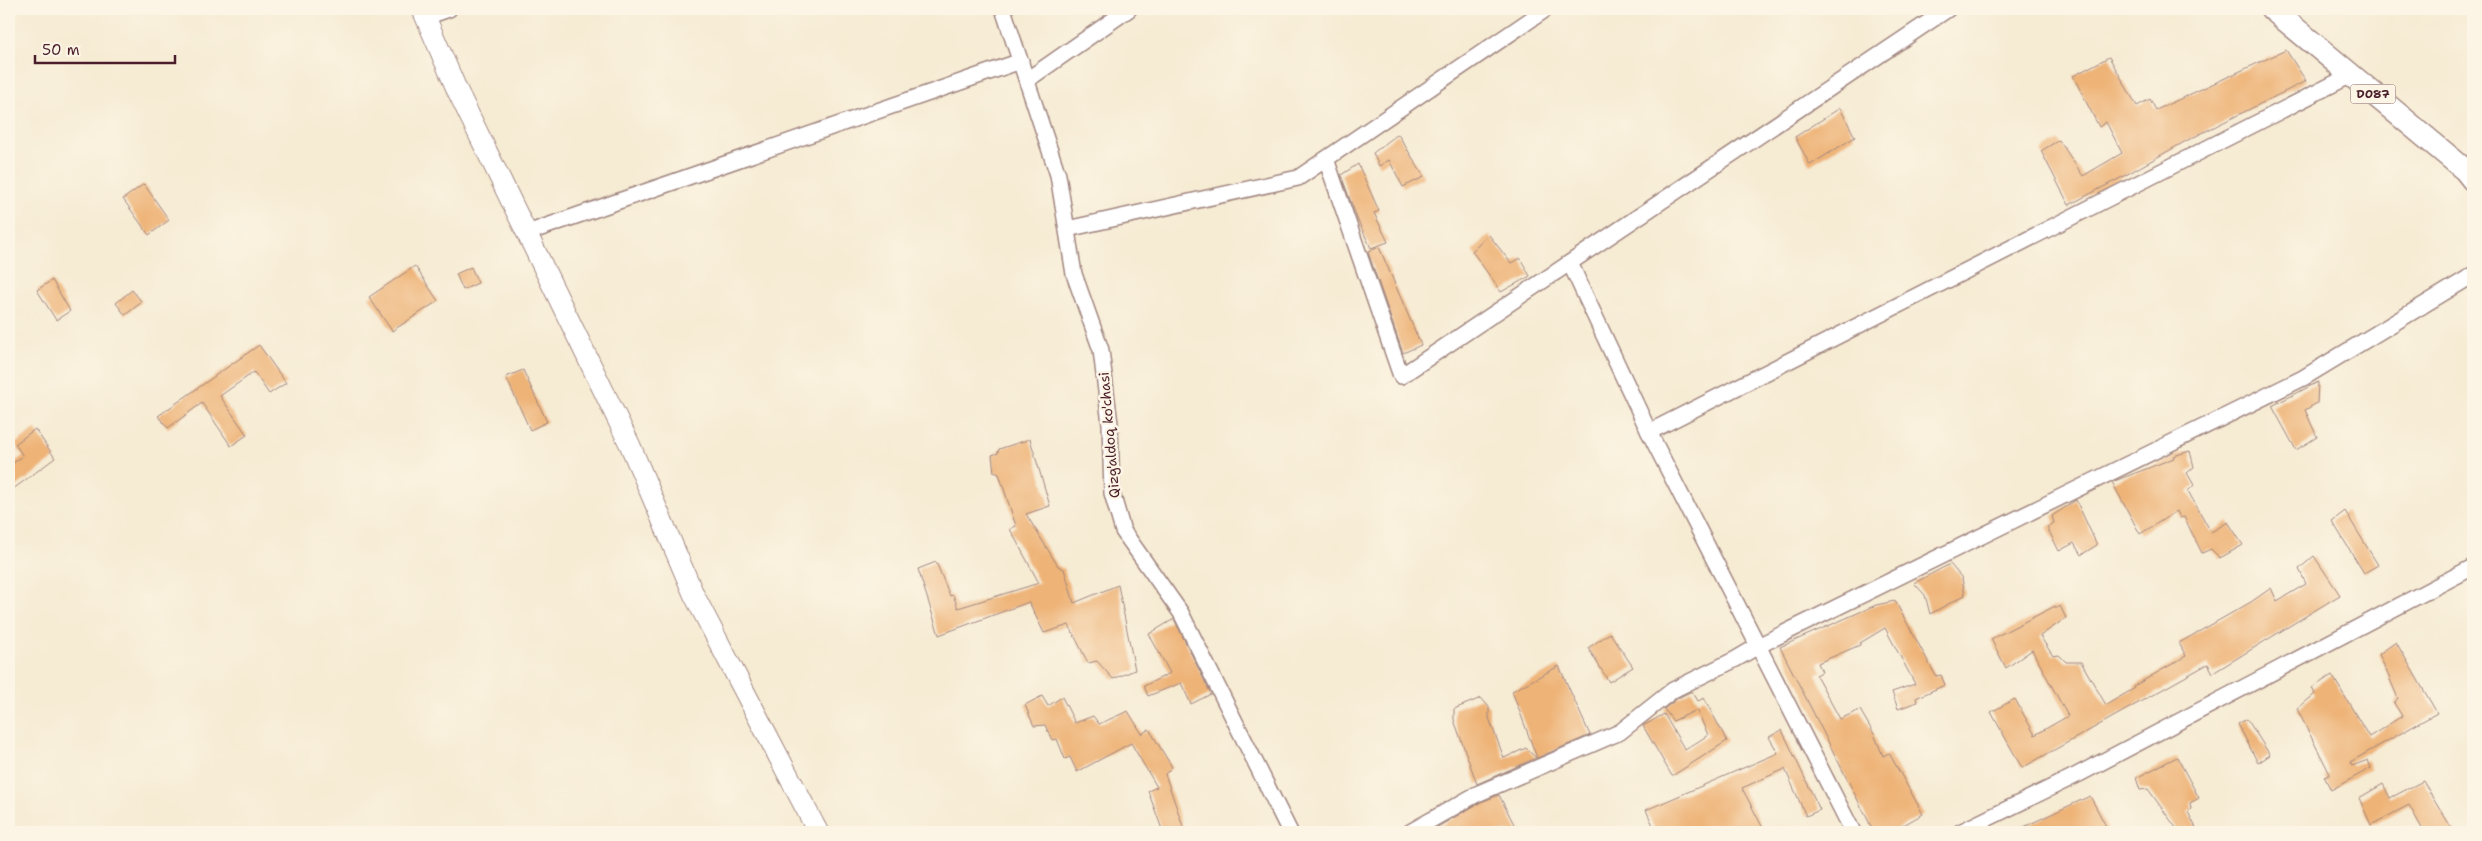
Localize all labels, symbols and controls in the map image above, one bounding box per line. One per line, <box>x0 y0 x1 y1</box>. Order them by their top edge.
scale bar <box>35 32 175 64</box>
text: 50 m <box>42 40 80 60</box>
road number: D087 <box>2350 85 2396 104</box>
street label: Qizg'aldoq ko'chasi <box>1095 371 1123 499</box>

